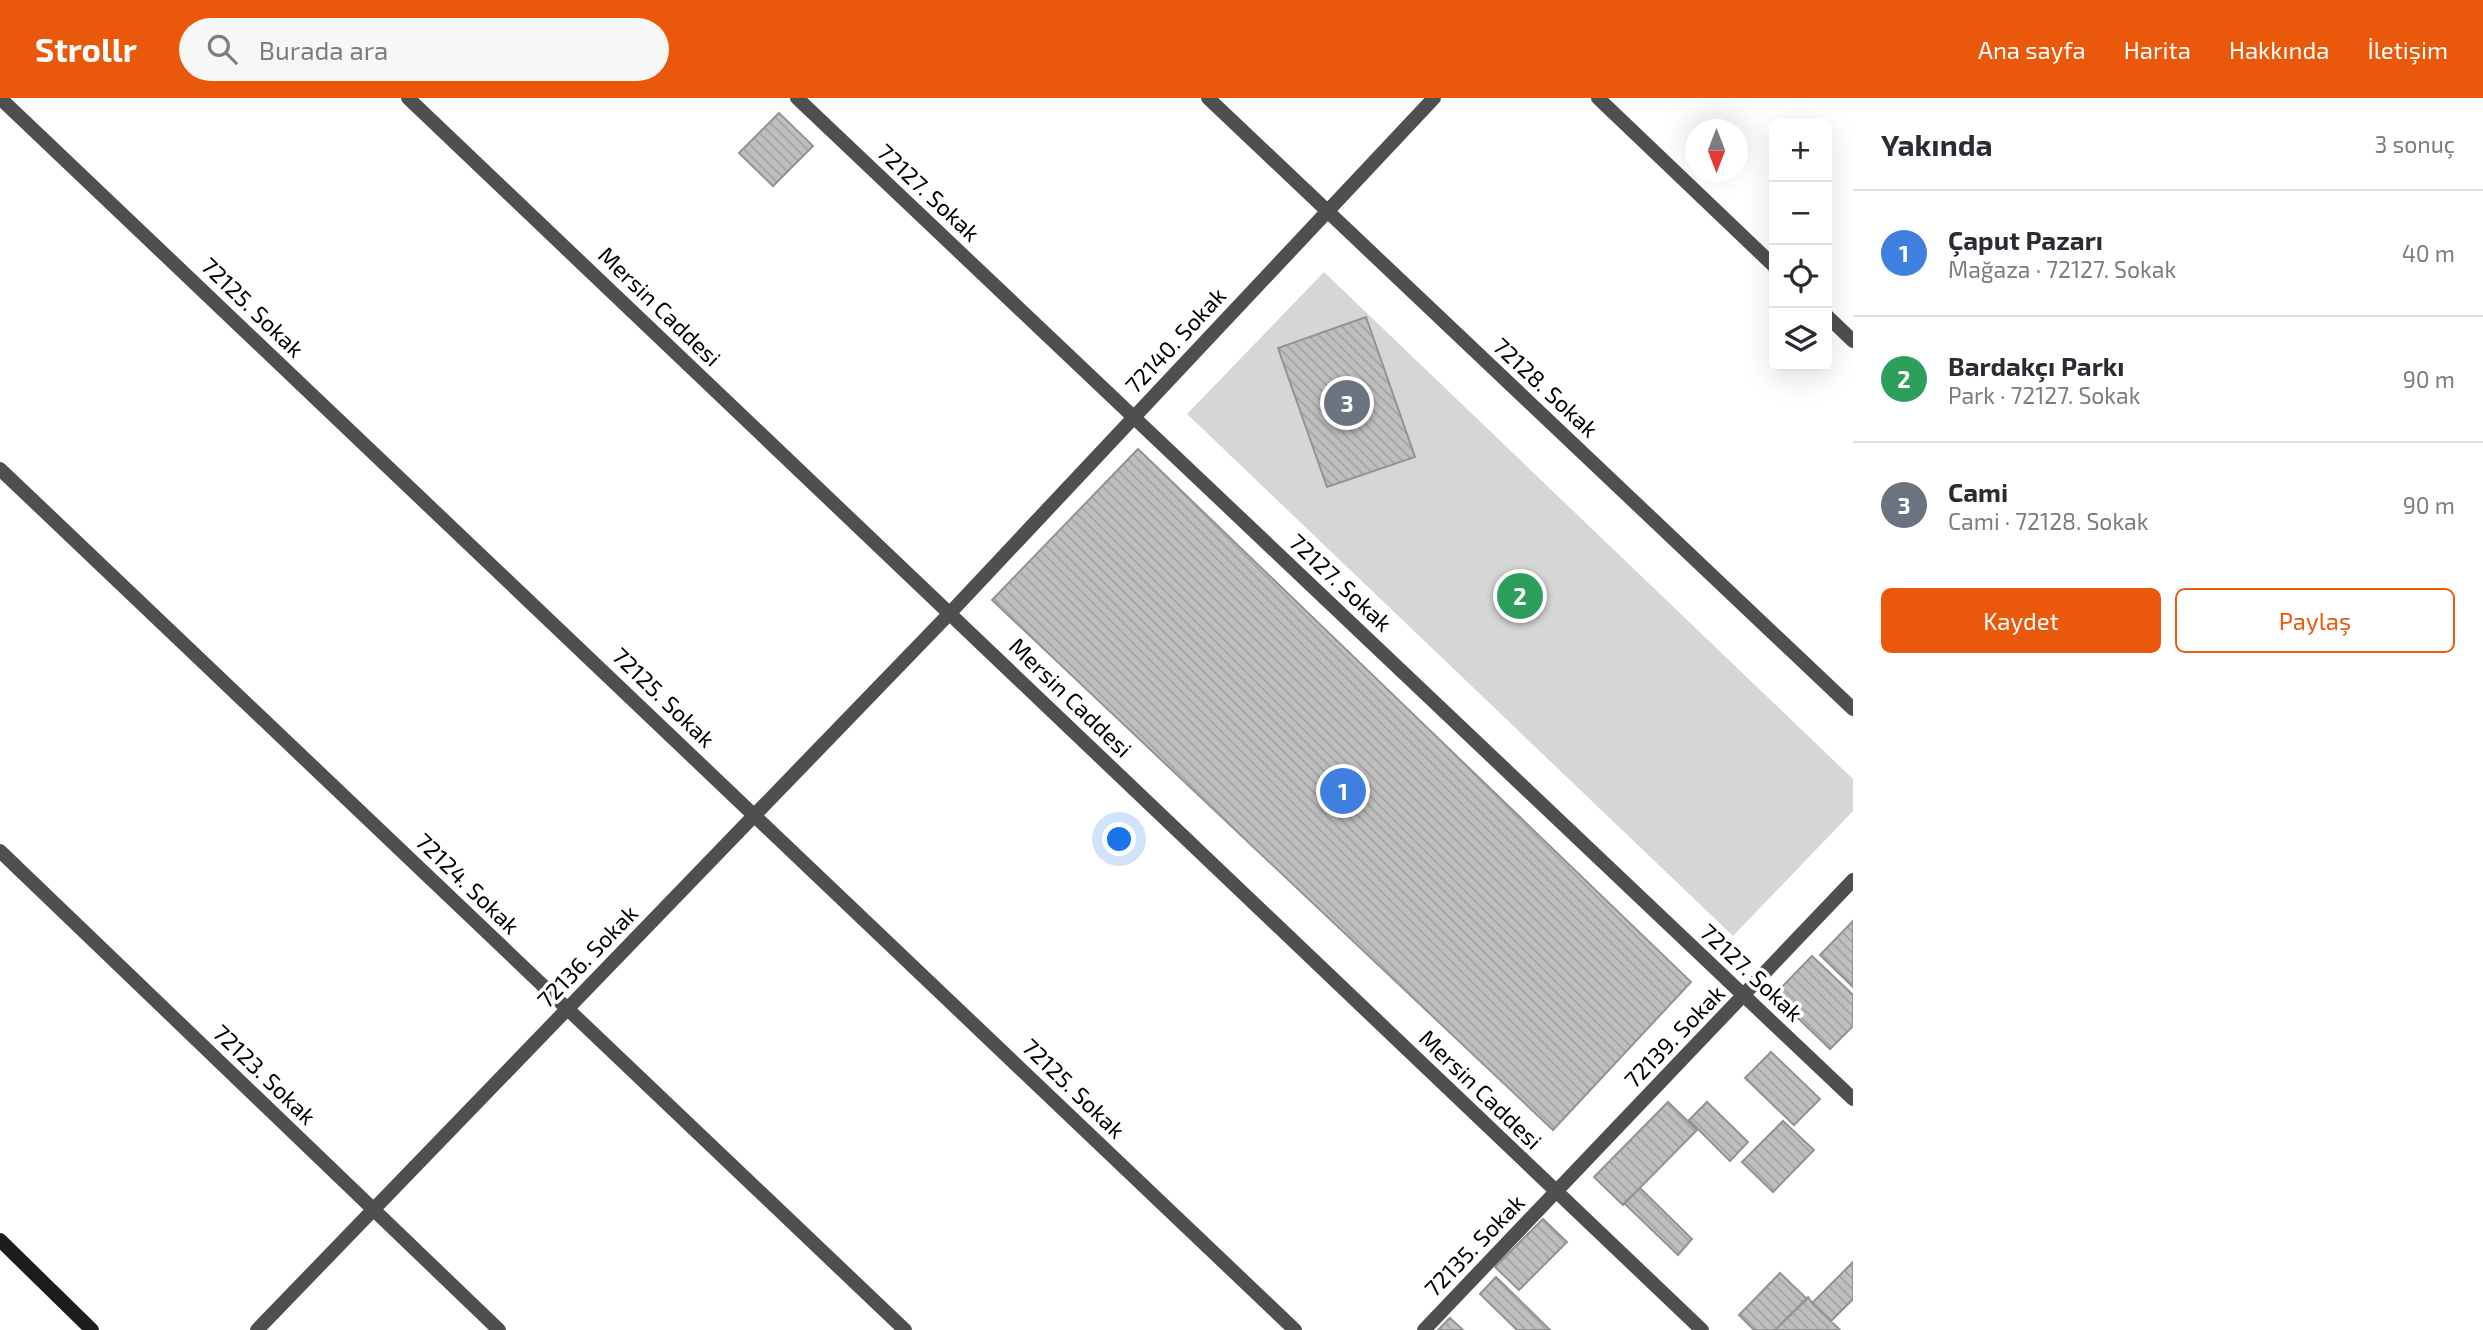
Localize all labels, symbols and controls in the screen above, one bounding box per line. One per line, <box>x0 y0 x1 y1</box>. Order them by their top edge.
search box <box>179 18 669 81</box>
text: Strollr <box>35 29 137 69</box>
icon: search <box>203 30 241 68</box>
text: Burada ara <box>259 34 388 65</box>
text: Ana sayfa <box>1978 35 2086 64</box>
text: Harita <box>2124 35 2191 64</box>
text: Hakkında <box>2229 35 2329 64</box>
text: İletişim <box>2367 35 2448 64</box>
north arrow <box>1685 119 1748 182</box>
map controls <box>1769 119 1832 371</box>
button: + <box>1769 119 1832 182</box>
text: Yakında <box>1881 126 1993 162</box>
text: 3 sonuç <box>2375 130 2455 158</box>
street label: 72127. Sokak <box>872 137 986 247</box>
button: − <box>1769 182 1832 245</box>
text: Çaput Pazarı <box>1948 224 2103 255</box>
text: 1 <box>1899 239 1909 267</box>
text: 40 m <box>2402 239 2455 267</box>
street label: Mersin Caddesi <box>593 241 727 371</box>
button: locate <box>1769 245 1832 308</box>
street label: 72125. Sokak <box>196 251 310 363</box>
text: Mağaza · 72127. Sokak <box>1948 255 2176 283</box>
street label: 72140. Sokak <box>1119 281 1231 399</box>
button: layers <box>1769 308 1832 371</box>
street label: 72128. Sokak <box>1488 331 1604 443</box>
text: Bardakçı Parkı <box>1948 350 2125 381</box>
text: 2 <box>1897 365 1911 393</box>
text: 90 m <box>2403 365 2455 393</box>
pin: 3 <box>1324 377 1370 429</box>
text: Park · 72127. Sokak <box>1948 381 2140 409</box>
text: Cami <box>1948 476 2008 507</box>
text: 3 <box>1897 491 1911 519</box>
text: 90 m <box>2403 491 2455 519</box>
text: Cami · 72128. Sokak <box>1948 507 2148 535</box>
street label: 72127. Sokak <box>1284 527 1398 637</box>
pin: 2 <box>1497 570 1543 622</box>
button: Kaydet <box>1881 588 2161 653</box>
button: Paylaş <box>2175 588 2455 653</box>
street label: Mersin Caddesi <box>1004 632 1138 762</box>
street label: 72125. Sokak <box>607 641 721 753</box>
pin: 1 <box>1320 765 1366 817</box>
your location <box>1102 822 1136 856</box>
street label: 72124. Sokak <box>410 827 526 940</box>
street label: 72136. Sokak <box>531 899 643 1013</box>
street label: 72127. Sokak <box>1695 917 1809 1027</box>
street label: 72139. Sokak <box>1618 979 1730 1093</box>
street label: 72123. Sokak <box>208 1018 322 1130</box>
street label: Mersin Caddesi <box>1414 1024 1548 1154</box>
street label: 72125. Sokak <box>1017 1032 1131 1144</box>
street label: 72135. Sokak <box>1418 1188 1530 1302</box>

